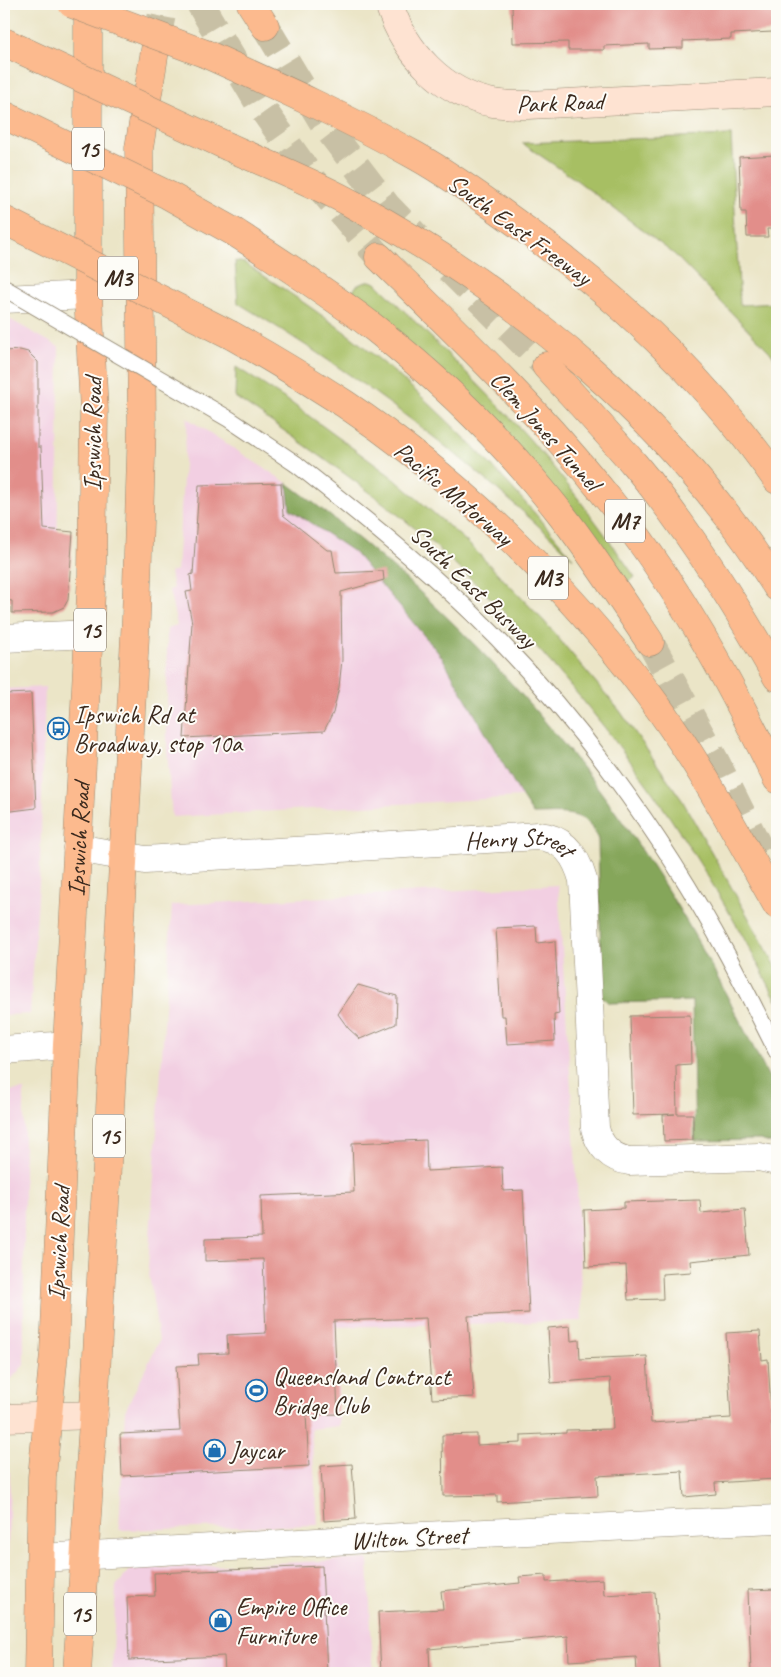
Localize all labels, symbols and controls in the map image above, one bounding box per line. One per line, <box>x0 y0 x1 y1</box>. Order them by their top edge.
street label: Park Road <box>516 85 607 121</box>
road number: 15 <box>72 128 104 170</box>
street label: South East Freeway <box>441 167 600 294</box>
road number: M3 <box>98 256 138 300</box>
street label: Clem Jones Tunnel <box>483 364 611 501</box>
street label: Ipswich Road <box>77 374 109 491</box>
street label: Pacific Motorway <box>387 435 521 554</box>
road number: M7 <box>605 500 645 542</box>
street label: South East Busway <box>403 518 545 657</box>
road number: M3 <box>528 556 568 600</box>
road number: 15 <box>74 608 106 652</box>
place label: Ipswich Rd at Broadway, stop 10a <box>74 699 244 760</box>
bus stop icon: Ipswich Rd at Broadway, stop 10a <box>46 716 70 740</box>
street label: Ipswich Road <box>60 778 98 897</box>
street label: Henry Street <box>464 821 584 867</box>
road number: 15 <box>93 1114 125 1158</box>
street label: Ipswich Road <box>40 1182 78 1301</box>
place label: Queensland Contract Bridge Club <box>273 1361 453 1422</box>
sports icon: Queensland Contract Bridge Club <box>245 1378 269 1402</box>
place label: Jaycar <box>229 1435 286 1467</box>
shop icon: Jaycar <box>202 1438 226 1462</box>
street label: Wilton Street <box>350 1519 472 1557</box>
place label: Empire Office Furniture <box>236 1591 348 1652</box>
road number: 15 <box>64 1592 96 1636</box>
shop icon: Empire Office Furniture <box>208 1608 232 1632</box>

